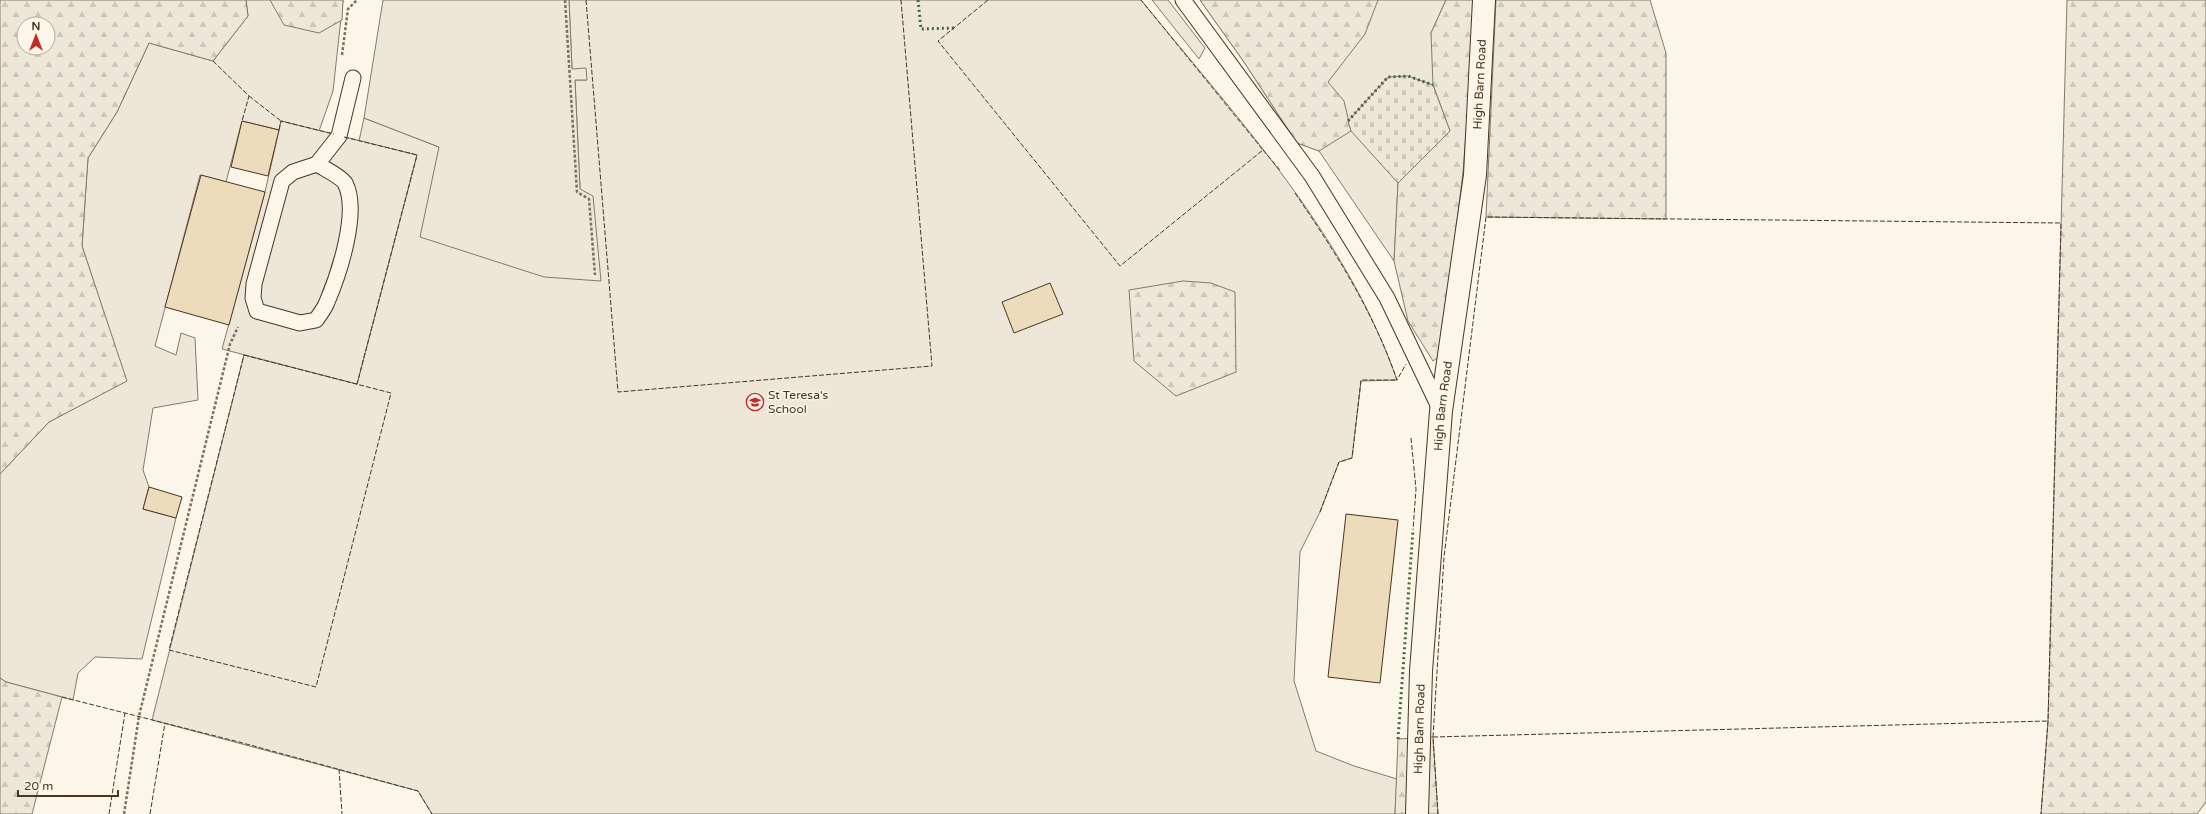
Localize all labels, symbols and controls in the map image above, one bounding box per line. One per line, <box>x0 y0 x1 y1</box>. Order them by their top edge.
north arrow <box>16 16 56 56</box>
text: N <box>32 20 40 33</box>
street label: High Barn Road <box>1470 39 1489 130</box>
street label: High Barn Road <box>1431 360 1455 451</box>
place label: St Teresa's School <box>768 388 829 416</box>
school or university icon: St Teresa's School <box>745 392 765 412</box>
street label: High Barn Road <box>1411 684 1428 774</box>
scale bar <box>18 772 118 798</box>
text: 20 m <box>24 779 53 793</box>

